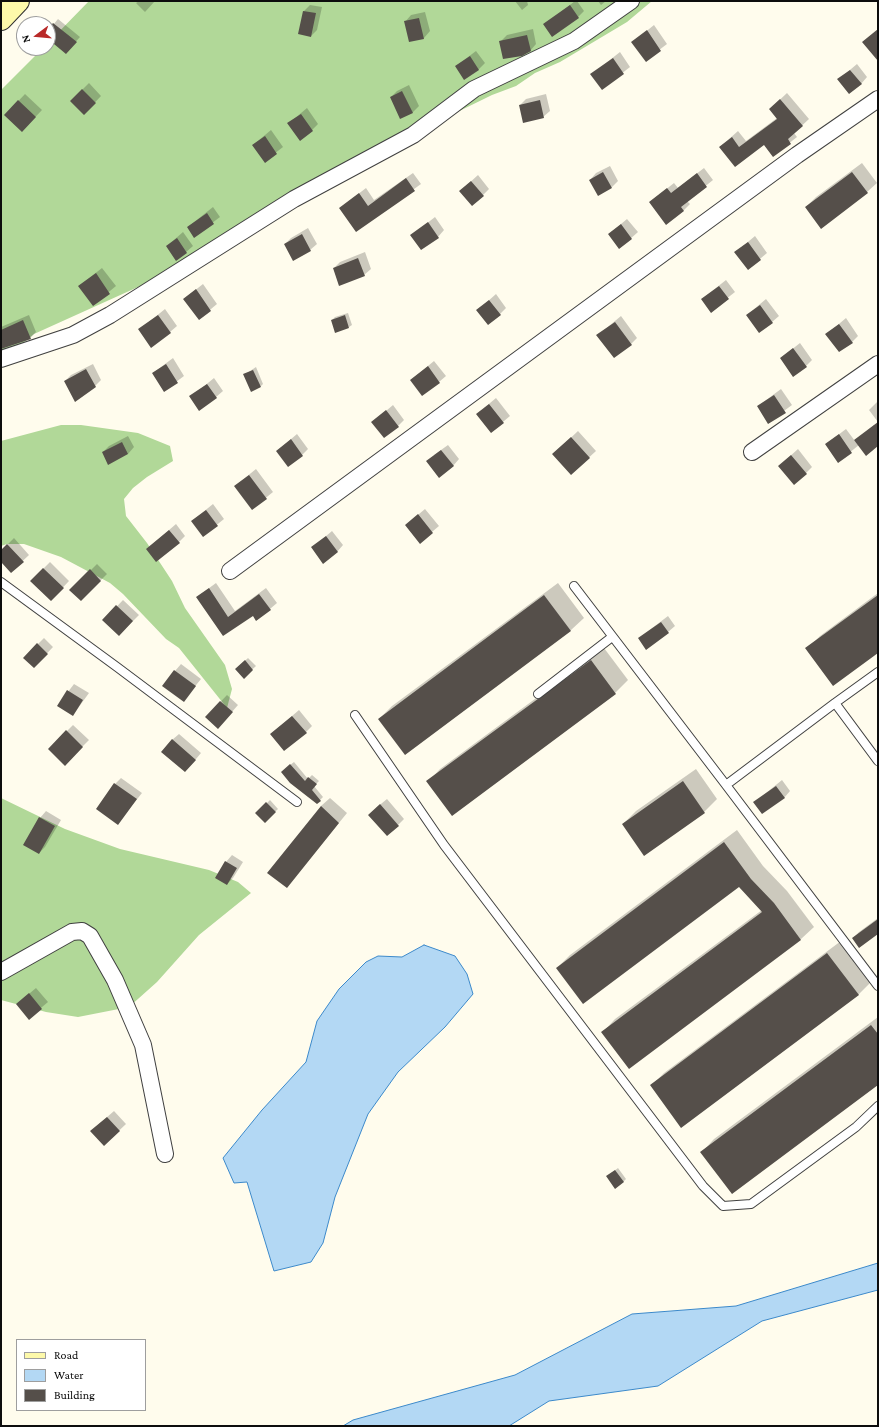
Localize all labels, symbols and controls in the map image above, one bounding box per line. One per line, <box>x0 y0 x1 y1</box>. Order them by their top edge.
north arrow <box>16 16 56 56</box>
text: N <box>19 34 32 44</box>
legend <box>16 1339 146 1411</box>
text: Road <box>54 1348 78 1362</box>
text: Water <box>54 1368 83 1382</box>
text: Building <box>54 1388 95 1402</box>

